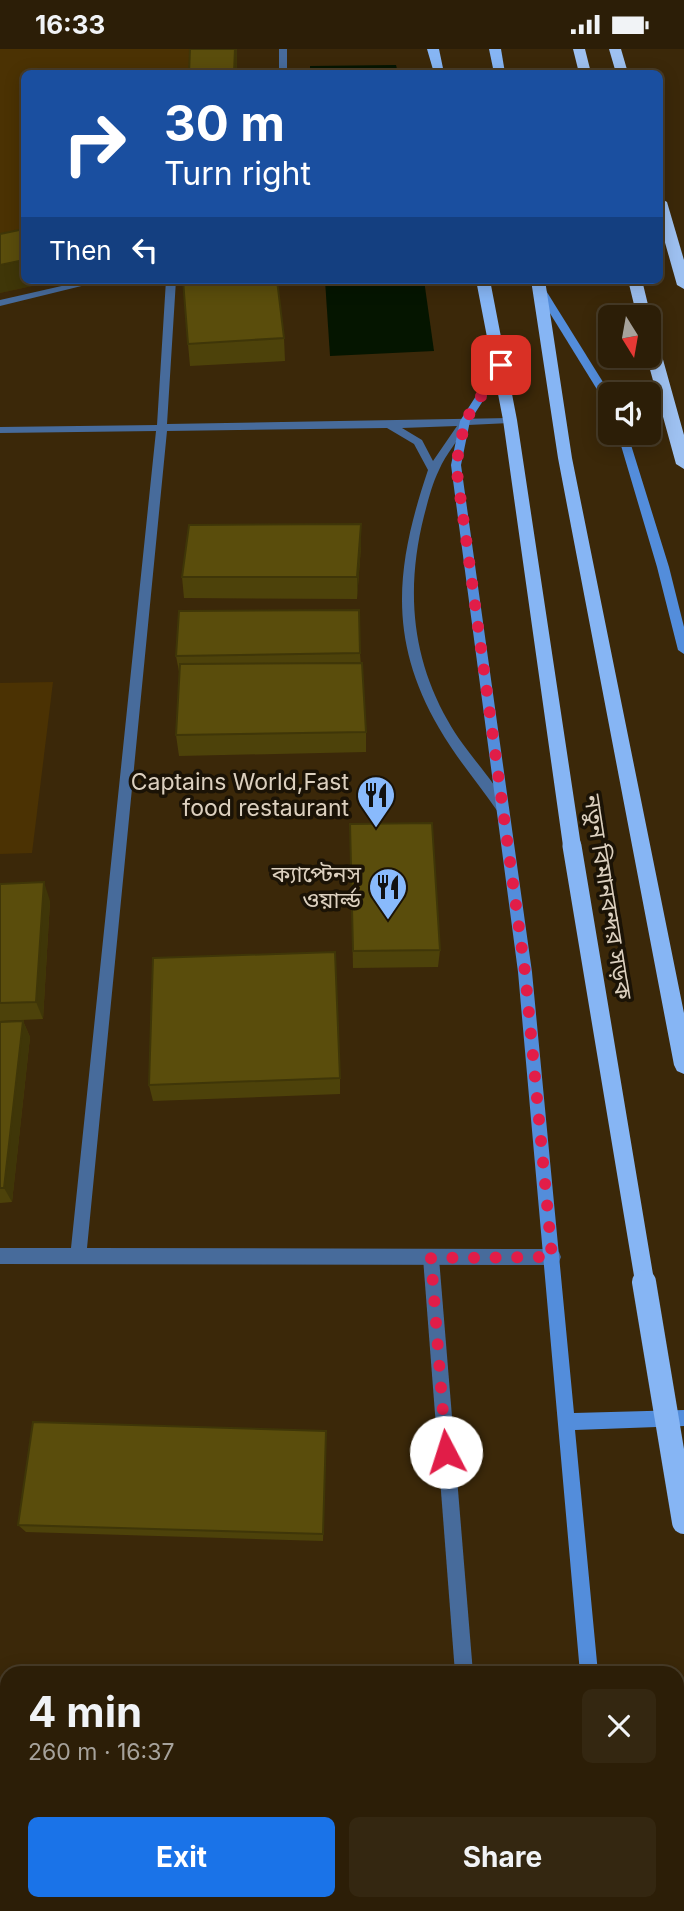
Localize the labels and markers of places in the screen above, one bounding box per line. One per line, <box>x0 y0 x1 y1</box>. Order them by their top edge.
pin <box>471 335 531 395</box>
place label: Captains World,Fast food restaurant <box>131 768 349 822</box>
restaurant icon: Captains World,Fast food restaurant <box>355 774 397 829</box>
place label: ক্যাপ্টেনস ওয়ার্ল্ড <box>271 860 362 914</box>
restaurant icon: ক্যাপ্টেনস ওয়ার্ল্ড <box>367 866 409 921</box>

